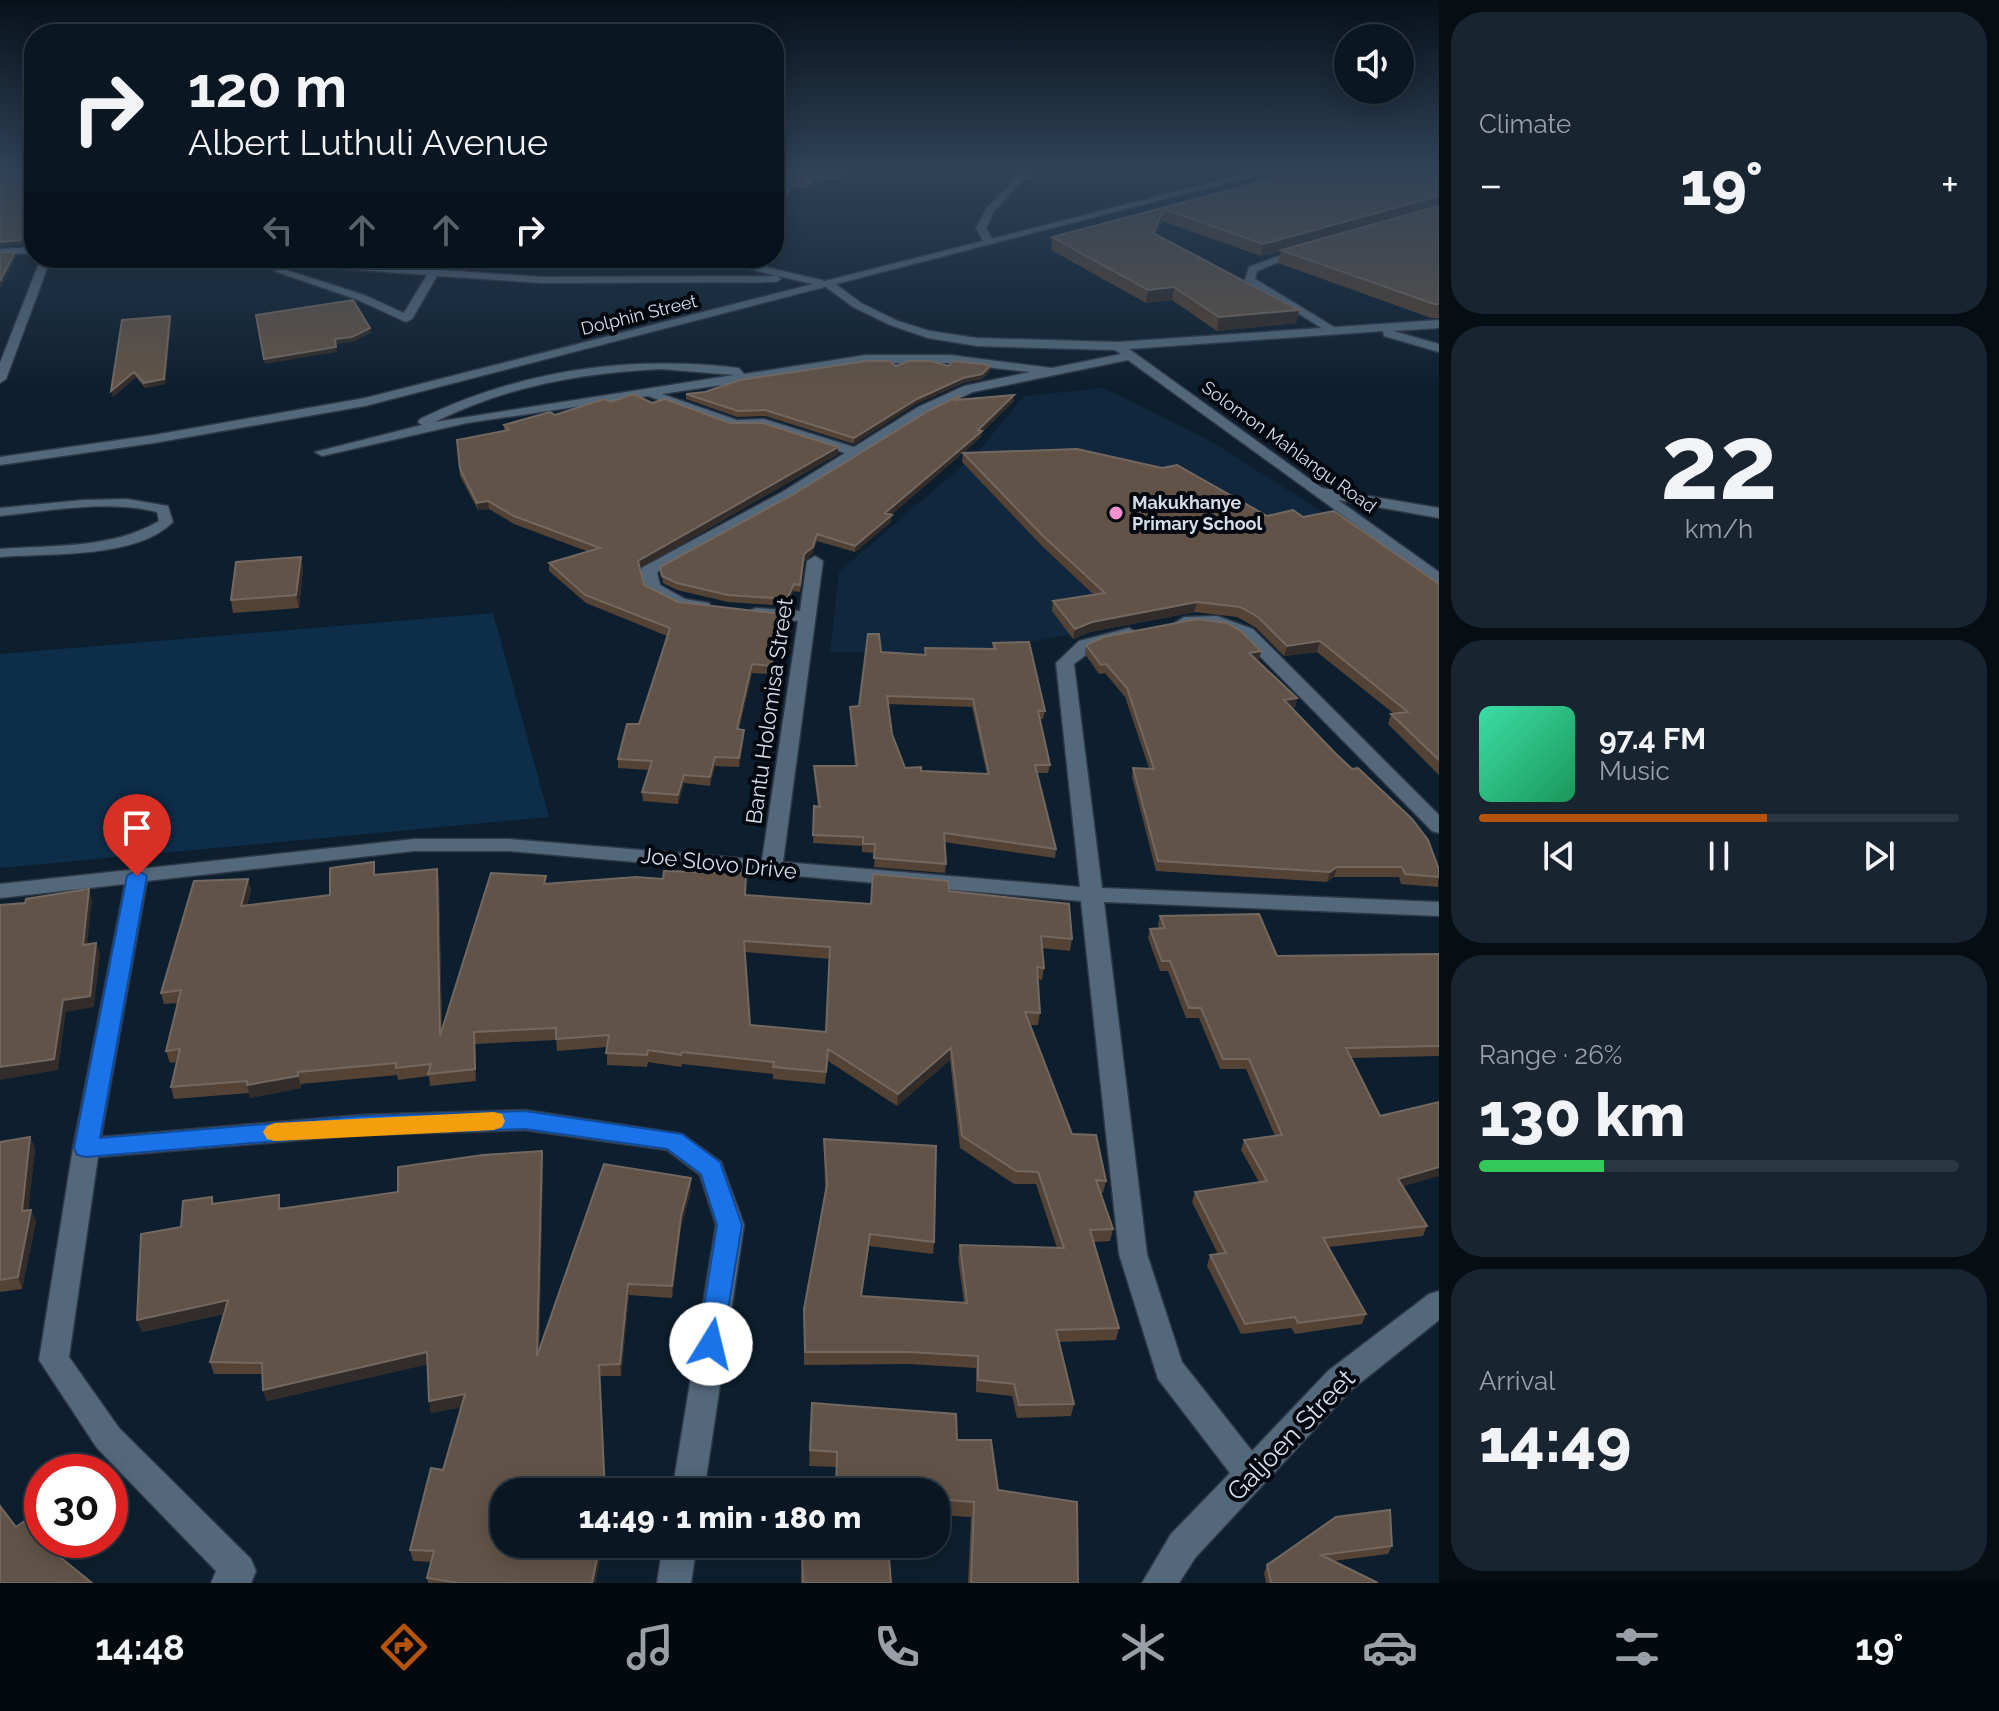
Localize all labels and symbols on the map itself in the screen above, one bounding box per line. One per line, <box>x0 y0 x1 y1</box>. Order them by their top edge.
street label: Dolphin Street <box>579 290 699 339</box>
street label: Solomon Mahlangu Road <box>1198 376 1381 517</box>
place label: Makukhanye Primary School <box>1132 492 1262 534</box>
marker: Makukhanye Primary School <box>1107 504 1125 522</box>
street label: Bantu Holomisa Street <box>740 596 798 826</box>
pin <box>103 794 171 876</box>
street label: Joe Slovo Drive <box>640 842 798 884</box>
position arrow <box>669 1302 753 1386</box>
street label: Galjoen Street <box>1221 1363 1361 1507</box>
speed limit sign: 30 <box>24 1454 128 1558</box>

